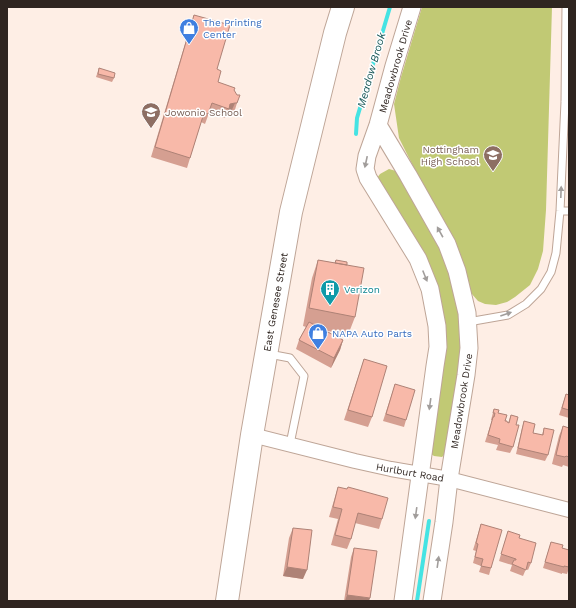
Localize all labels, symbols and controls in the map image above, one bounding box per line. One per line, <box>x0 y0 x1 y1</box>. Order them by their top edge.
shop icon: The Printing Center <box>178 17 200 45</box>
place label: The Printing Center <box>203 17 262 40</box>
street label: Meadowbrook Drive <box>377 18 414 114</box>
water label: Meadow Brook <box>355 30 389 109</box>
school or university icon: Jowonio School <box>140 101 162 129</box>
place label: Jowonio School <box>165 107 242 118</box>
place label: Nottingham High School <box>421 144 479 167</box>
school or university icon: Nottingham High School <box>482 144 504 172</box>
one-way arrow <box>363 156 369 168</box>
one-way arrow <box>558 185 564 198</box>
one-way arrow <box>437 226 444 237</box>
street label: East Genesee Street <box>261 251 290 352</box>
one-way arrow <box>422 270 428 282</box>
building icon: Verizon <box>319 278 341 306</box>
place label: Verizon <box>344 284 380 295</box>
one-way arrow <box>501 311 513 317</box>
shop icon: NAPA Auto Parts <box>307 322 329 350</box>
place label: NAPA Auto Parts <box>332 328 412 339</box>
street label: Meadowbrook Drive <box>449 352 474 449</box>
one-way arrow <box>427 397 433 410</box>
street label: Hurlburt Road <box>375 461 445 484</box>
one-way arrow <box>412 507 419 519</box>
one-way arrow <box>435 556 441 568</box>

